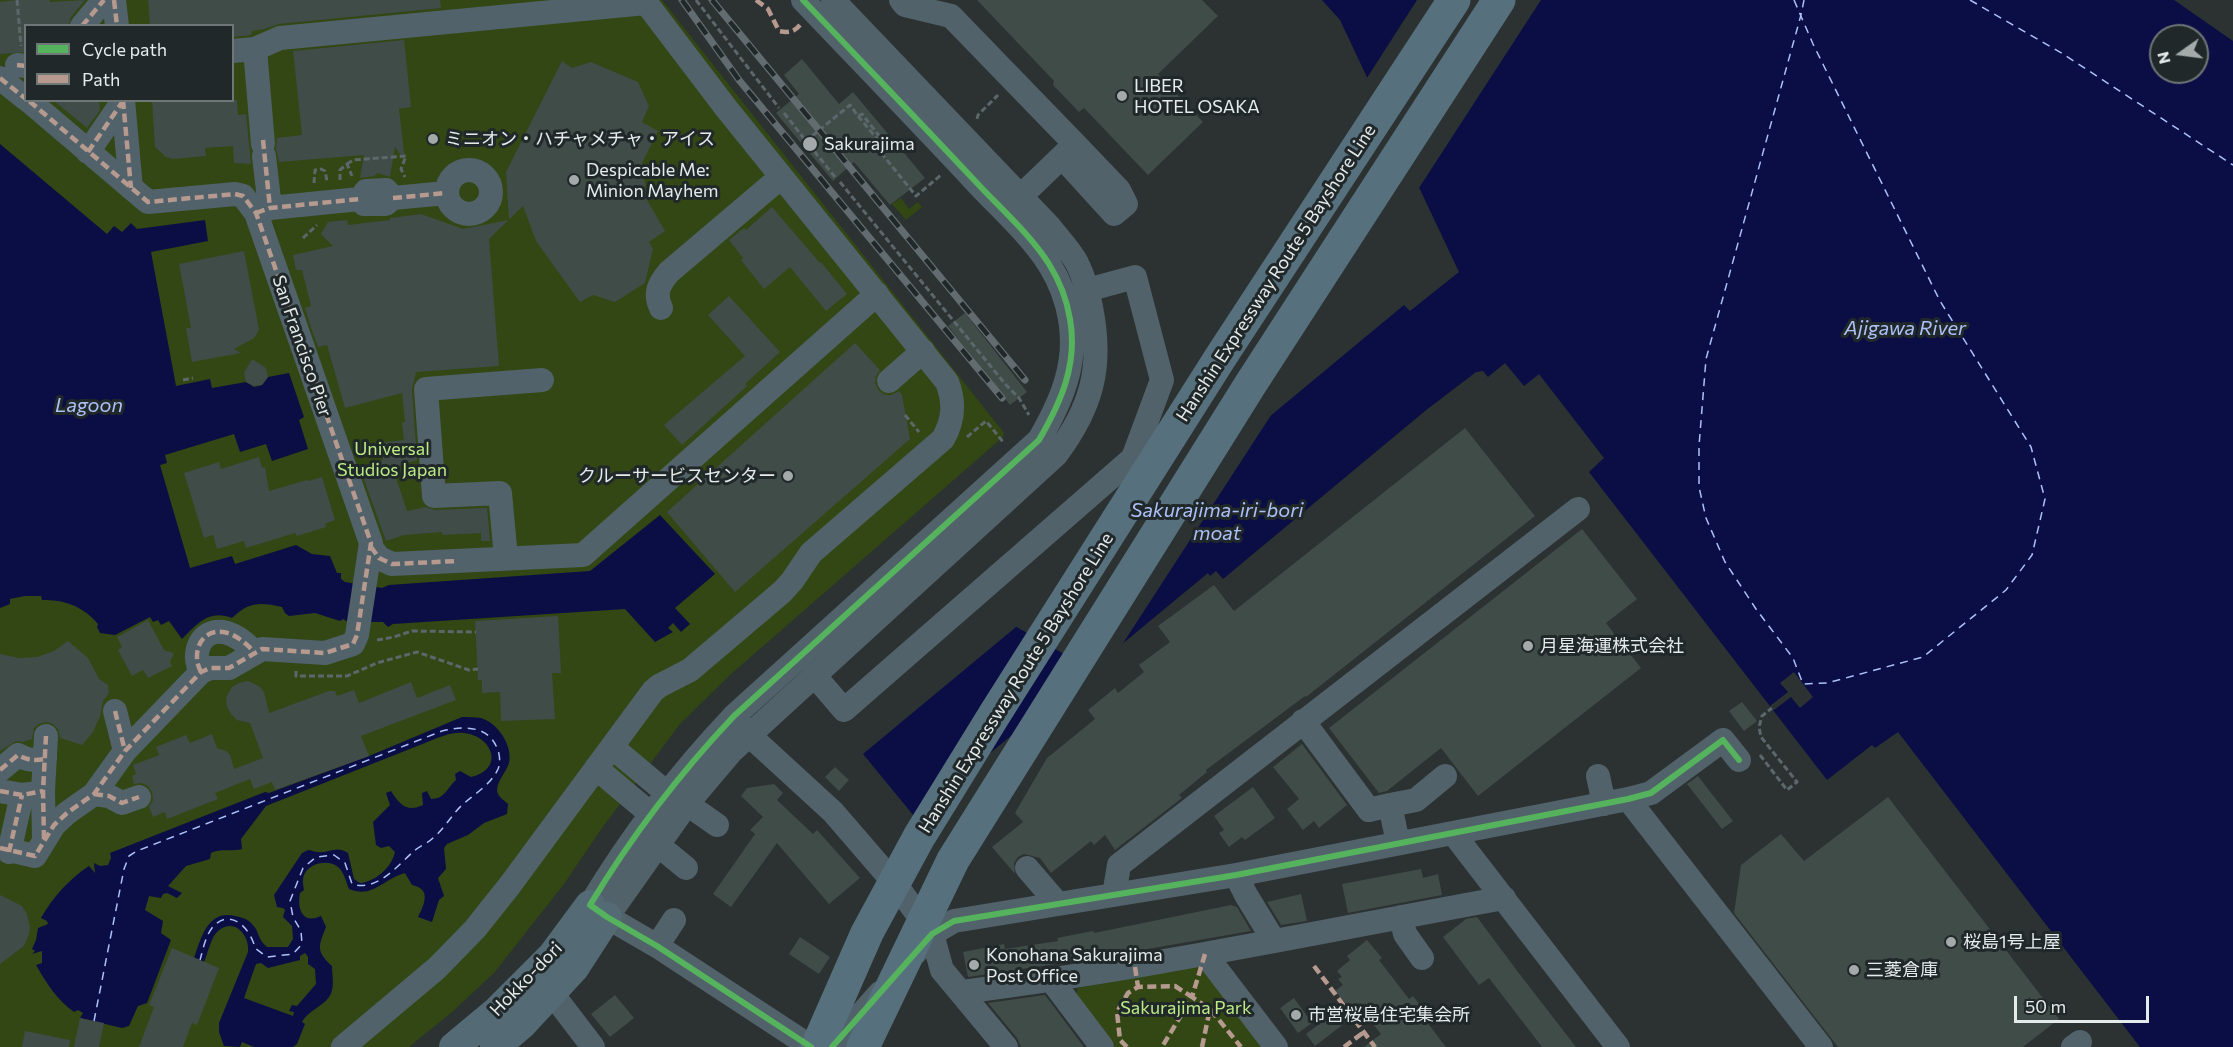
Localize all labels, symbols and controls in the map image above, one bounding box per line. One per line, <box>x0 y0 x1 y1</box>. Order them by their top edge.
legend <box>24 24 234 102</box>
north arrow <box>2149 24 2209 84</box>
text: Cycle path <box>82 38 167 60</box>
text: N <box>2152 50 2174 66</box>
text: Path <box>82 68 120 90</box>
place label: LIBER HOTEL OSAKA <box>1134 75 1260 118</box>
marker: LIBER HOTEL OSAKA <box>1115 89 1129 103</box>
street label: Hanshin Expressway Route 5 Bayshore Line <box>1172 120 1380 426</box>
place label: ミニオン・ハチャメチャ・アイス <box>445 128 715 150</box>
marker: ミニオン・ハチャメチャ・アイス <box>426 132 440 146</box>
place label: Sakurajima <box>824 133 915 155</box>
marker: Sakurajima <box>801 135 819 153</box>
place label: Despicable Me: Minion Mayhem <box>586 159 718 201</box>
marker: Despicable Me: Minion Mayhem <box>567 173 581 187</box>
street label: San Francisco Pier <box>268 273 336 419</box>
water label: Ajigawa River <box>1844 316 1966 340</box>
water label: Lagoon <box>55 393 123 417</box>
park label: Universal Studios Japan <box>337 438 447 480</box>
place label: クルーサービスセンター <box>578 465 776 487</box>
marker: クルーサービスセンター <box>781 469 795 483</box>
water label: Sakurajima-iri-bori moat <box>1131 498 1303 545</box>
street label: Hanshin Expressway Route 5 Bayshore Line <box>914 529 1118 837</box>
place label: 月星海運株式会社 <box>1540 635 1684 657</box>
marker: 月星海運株式会社 <box>1521 639 1535 653</box>
place label: 桜島1号上屋 <box>1963 931 2061 953</box>
marker: 桜島1号上屋 <box>1944 935 1958 949</box>
street label: Hokko-dori <box>485 937 567 1021</box>
place label: Konohana Sakurajima Post Office <box>986 944 1163 986</box>
marker: Konohana Sakurajima Post Office <box>967 958 981 972</box>
place label: 三菱倉庫 <box>1866 959 1938 981</box>
marker: 三菱倉庫 <box>1847 963 1861 977</box>
scale bar <box>2017 984 2152 1022</box>
text: 50 m <box>2025 995 2066 1017</box>
park label: Sakurajima Park <box>1120 997 1252 1019</box>
place label: 市営桜島住宅集会所 <box>1308 1004 1470 1026</box>
marker: 市営桜島住宅集会所 <box>1289 1008 1303 1022</box>

